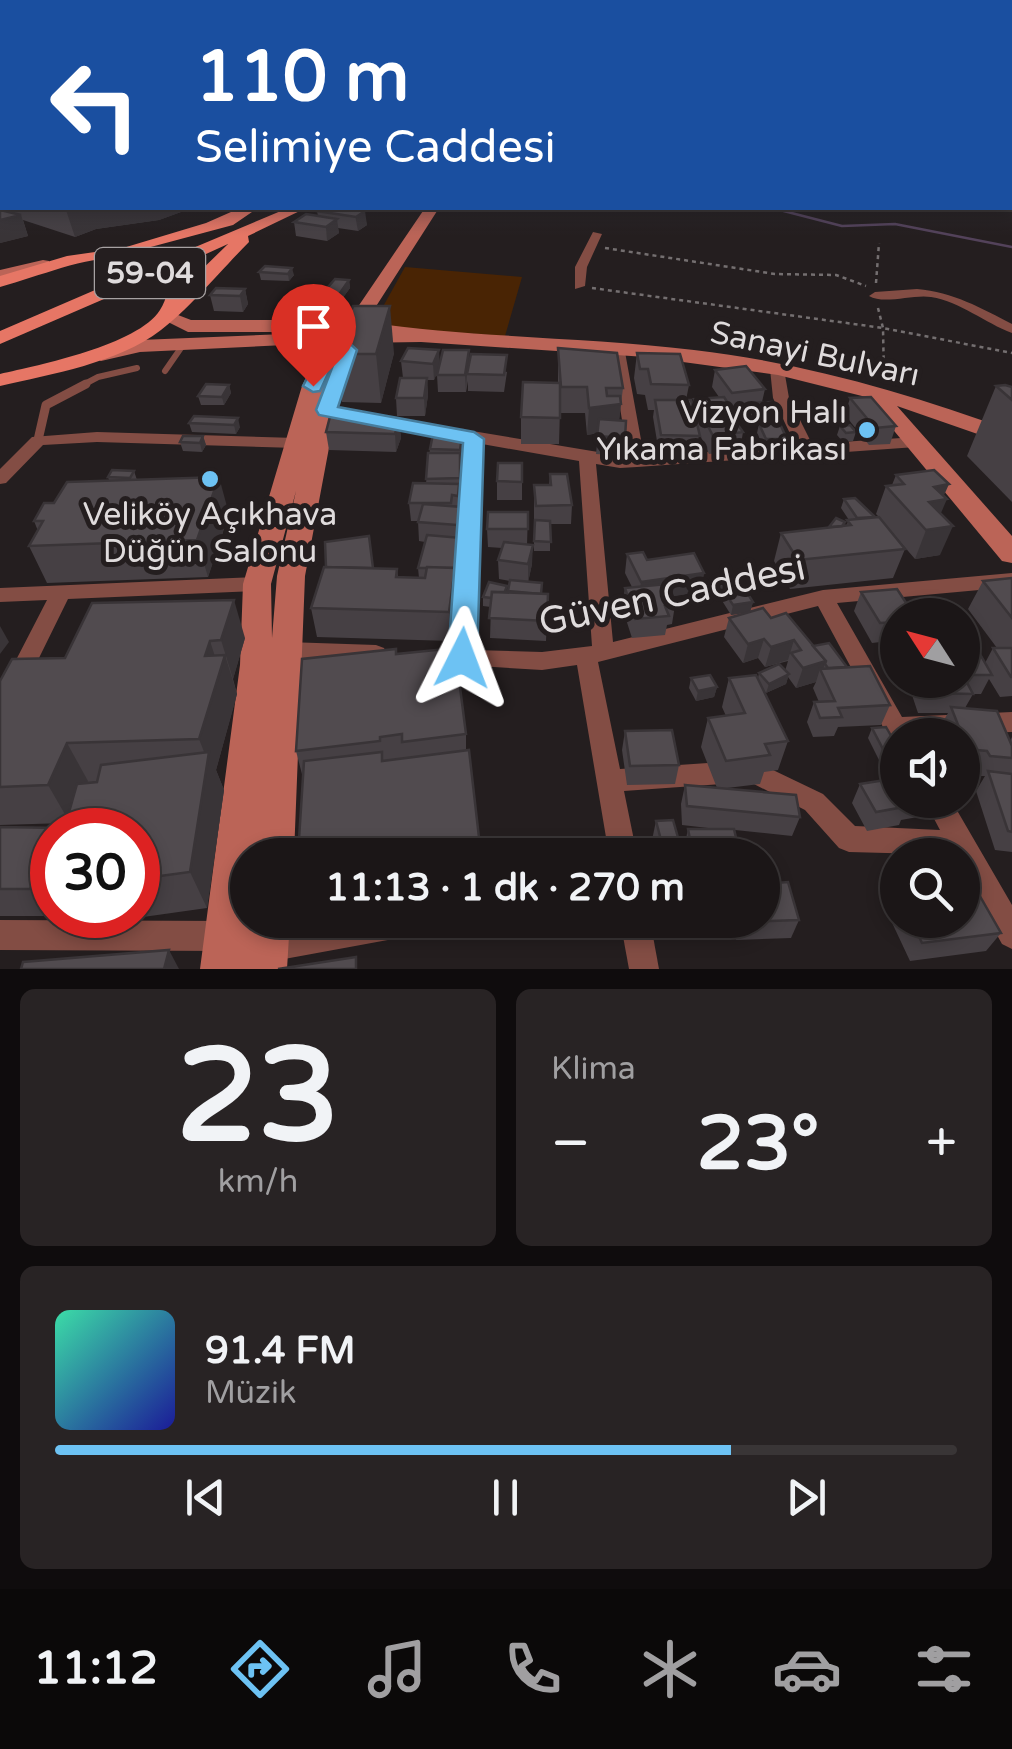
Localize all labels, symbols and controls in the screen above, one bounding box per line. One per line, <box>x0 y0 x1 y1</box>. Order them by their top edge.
text: 110 m <box>195 36 409 120</box>
icon: left <box>30 40 160 170</box>
text: Selimiye Caddesi <box>195 121 556 175</box>
road number: 59-04 <box>95 248 205 298</box>
pin <box>271 284 356 387</box>
icon: arrive <box>286 299 341 354</box>
street label: Sanayi Bulvarı <box>707 313 923 395</box>
place label: Vizyon Halı Yıkama Fabrikası <box>596 394 847 469</box>
marker: Vizyon Halı Yıkama Fabrikası <box>856 419 878 441</box>
marker: Veliköy Açıkhava Düğün Salonu <box>199 468 221 490</box>
place label: Veliköy Açıkhava Düğün Salonu <box>83 496 337 571</box>
street label: Güven Caddesi <box>535 544 810 646</box>
north arrow <box>880 598 980 698</box>
map controls <box>880 598 980 938</box>
position arrow <box>410 606 514 710</box>
button: sound <box>880 718 980 818</box>
speed limit sign: 30 <box>30 808 160 938</box>
button: search <box>880 838 980 938</box>
text: 11:13 · 1 dk · 270 m <box>325 865 685 911</box>
text: 23 <box>176 1020 340 1176</box>
text: Klima <box>551 1050 636 1088</box>
text: 23° <box>697 1099 819 1189</box>
text: − <box>551 1111 590 1177</box>
text: + <box>926 1111 957 1177</box>
text: km/h <box>218 1163 298 1201</box>
text: 91.4 FM <box>205 1328 355 1374</box>
text: Müzik <box>205 1374 296 1412</box>
icon: previous <box>178 1470 233 1525</box>
icon: pause <box>478 1470 533 1525</box>
icon: next <box>779 1470 834 1525</box>
icon: directions <box>225 1634 295 1704</box>
icon: music <box>362 1634 432 1704</box>
icon: phone <box>498 1634 568 1704</box>
icon: climate <box>635 1634 705 1704</box>
icon: car <box>772 1634 842 1704</box>
icon: filters <box>909 1634 979 1704</box>
text: 11:12 <box>33 1642 158 1696</box>

